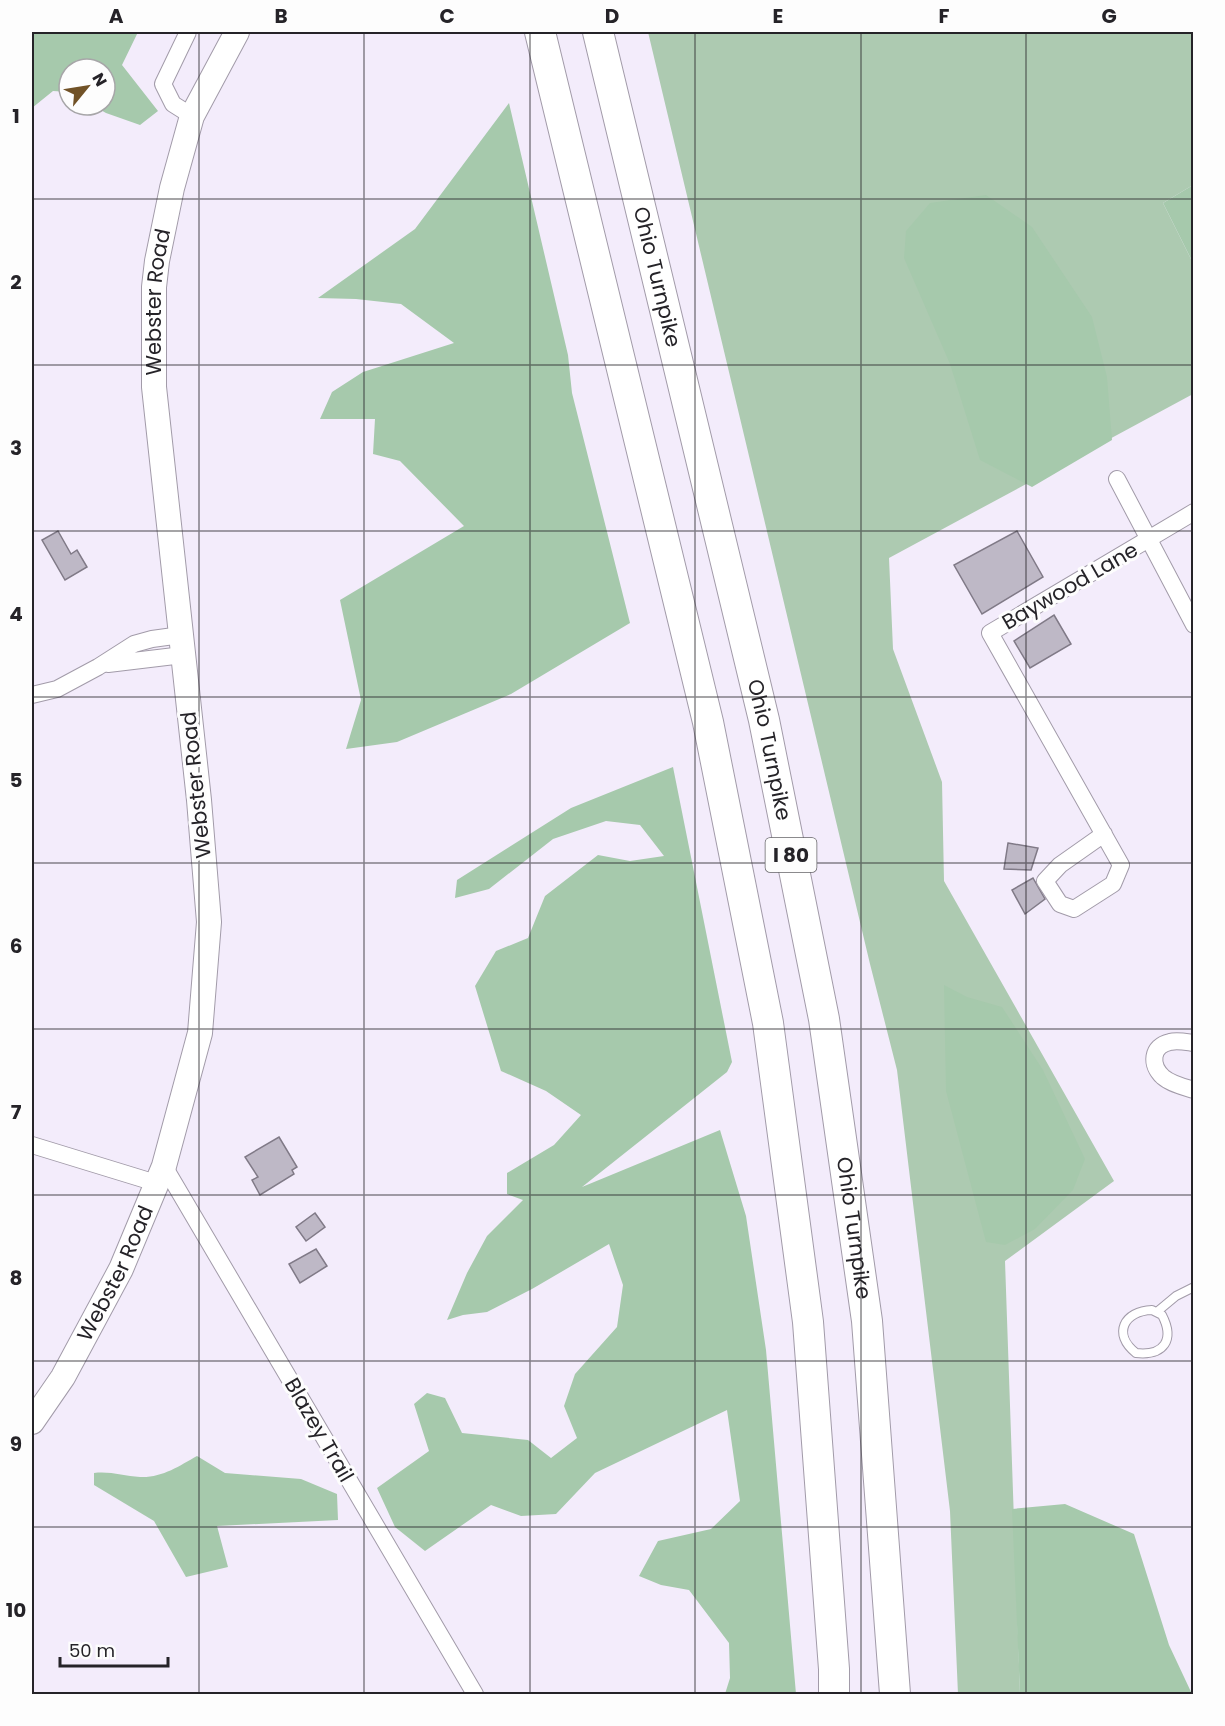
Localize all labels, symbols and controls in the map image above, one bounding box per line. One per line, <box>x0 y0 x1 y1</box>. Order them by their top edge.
text: A <box>109 2 124 30</box>
text: B <box>274 2 288 30</box>
text: C <box>439 2 455 30</box>
text: D <box>605 2 619 30</box>
text: E <box>773 2 783 30</box>
text: F <box>939 2 950 30</box>
text: G <box>1101 2 1117 30</box>
north arrow <box>57 57 117 117</box>
text: N <box>87 69 113 91</box>
text: 1 <box>12 102 20 130</box>
street label: Ohio Turnpike <box>627 204 689 350</box>
street label: Webster Road <box>139 226 177 376</box>
text: 2 <box>10 268 22 296</box>
text: 3 <box>10 434 22 462</box>
street label: Baywood Lane <box>996 535 1143 636</box>
text: 4 <box>9 600 23 628</box>
street label: Ohio Turnpike <box>741 676 799 823</box>
street label: Webster Road <box>173 710 218 860</box>
text: 5 <box>10 766 23 794</box>
road number: I 80 <box>766 838 816 872</box>
text: 6 <box>10 932 22 960</box>
text: 7 <box>11 1098 22 1126</box>
street label: Ohio Turnpike <box>830 1155 879 1301</box>
street label: Webster Road <box>70 1201 160 1346</box>
text: 8 <box>10 1264 22 1292</box>
street label: Blazey Trail <box>278 1372 361 1487</box>
text: 9 <box>10 1430 22 1458</box>
text: 10 <box>6 1596 26 1624</box>
scale bar <box>60 1630 168 1668</box>
text: 50 m <box>69 1638 115 1663</box>

